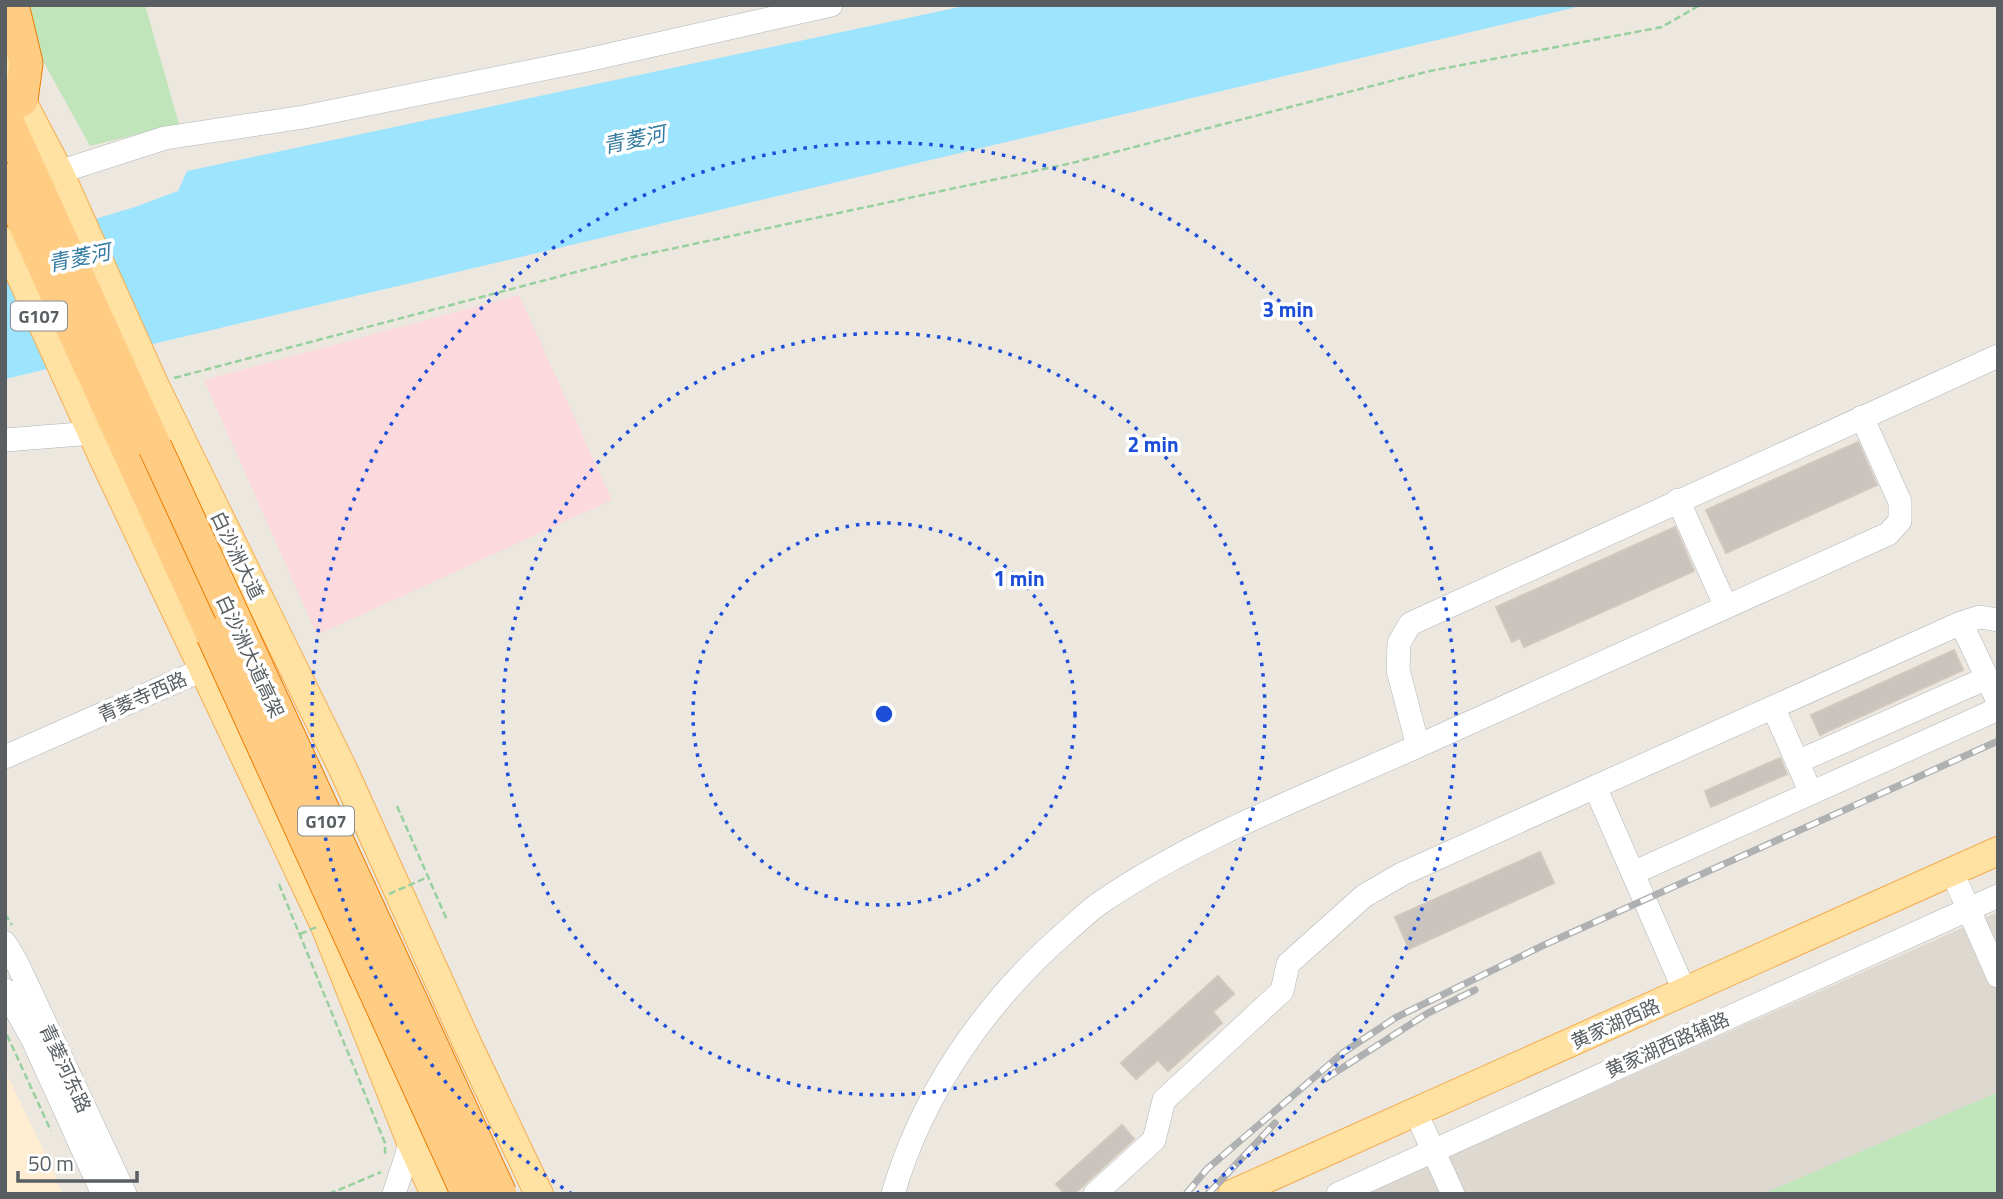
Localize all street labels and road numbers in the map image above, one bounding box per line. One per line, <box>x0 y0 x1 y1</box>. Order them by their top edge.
road number: G107 <box>11 302 67 330</box>
street label: 白沙洲大道 <box>204 506 272 604</box>
street label: 白沙洲大道高架 <box>210 590 292 722</box>
street label: 青菱寺西路 <box>93 663 191 729</box>
road number: G107 <box>298 806 354 836</box>
street label: 黄家湖西路 <box>1566 990 1664 1056</box>
street label: 黄家湖西路辅路 <box>1600 1004 1734 1084</box>
street label: 青菱河东路 <box>33 1019 99 1117</box>

